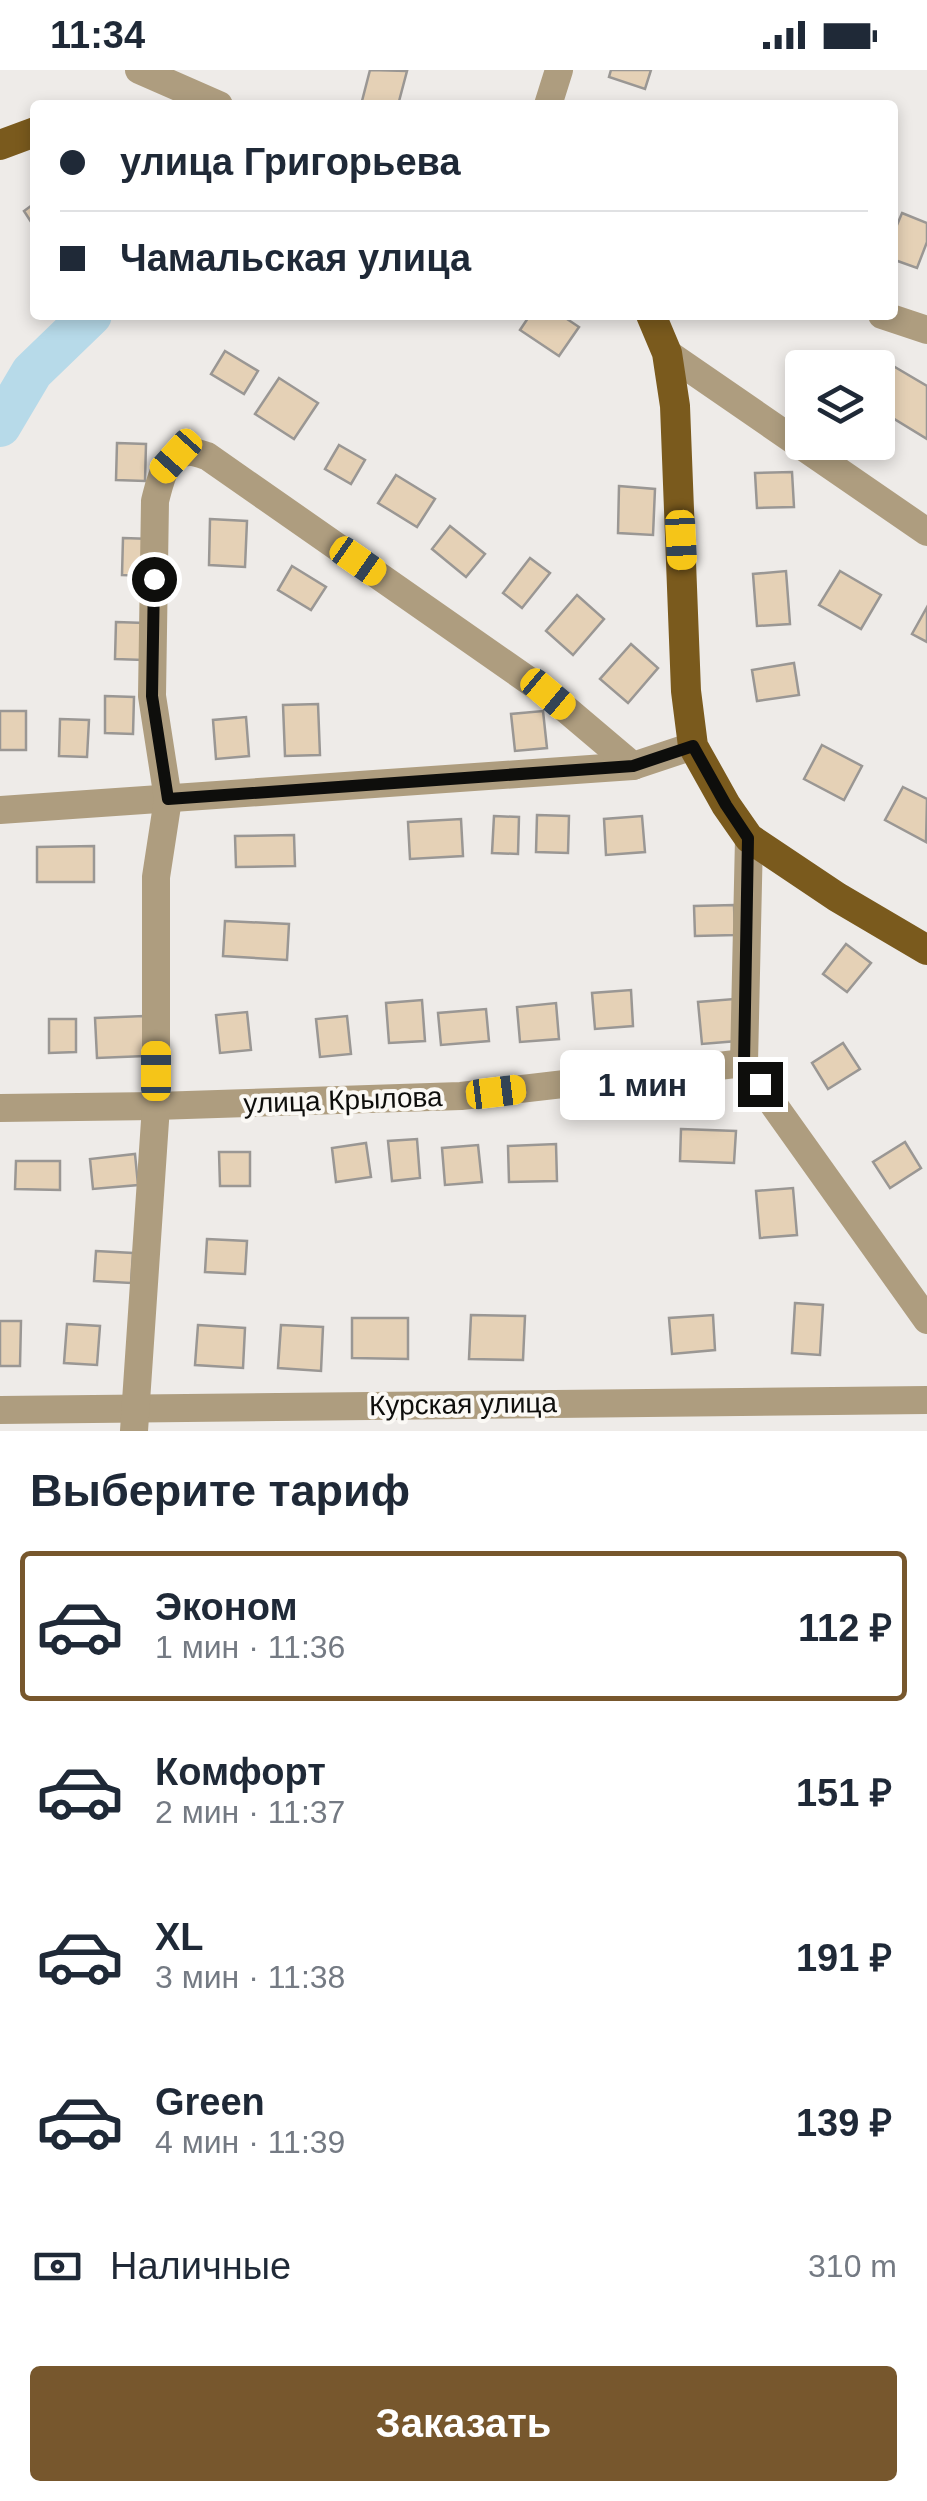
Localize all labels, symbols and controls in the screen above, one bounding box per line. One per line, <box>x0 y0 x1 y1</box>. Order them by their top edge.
text: 11:34 <box>50 14 145 56</box>
text: улица Григорьева <box>120 141 461 183</box>
text: Чамальская улица <box>120 237 471 279</box>
map controls <box>785 350 895 460</box>
button: layers <box>785 350 895 460</box>
car <box>145 424 207 488</box>
car <box>664 509 698 571</box>
car <box>325 532 391 590</box>
route start <box>132 557 177 602</box>
car <box>515 663 581 725</box>
car <box>141 1041 171 1101</box>
callout: 1 мин <box>560 1049 725 1119</box>
route end <box>738 1062 783 1107</box>
text: 1 мин <box>598 1067 687 1103</box>
car <box>464 1073 528 1111</box>
street label: улица Крылова <box>243 1081 443 1119</box>
street label: Курская улица <box>369 1387 558 1421</box>
text: Выберите тариф <box>30 1465 410 1516</box>
icon: car <box>35 1581 125 1671</box>
text: Эконом <box>155 1586 298 1628</box>
text: 112 ₽ <box>798 1607 892 1649</box>
text: 1 мин · 11:36 <box>155 1629 345 1665</box>
icon: car <box>35 1746 125 1836</box>
text: Комфорт <box>155 1751 326 1793</box>
text: 151 ₽ <box>796 1772 892 1814</box>
text: 2 мин · 11:37 <box>155 1794 345 1830</box>
icon: car <box>35 1911 125 2001</box>
text: XL <box>155 1916 204 1958</box>
text: 191 ₽ <box>796 1937 892 1979</box>
text: 3 мин · 11:38 <box>155 1959 345 1995</box>
icon: car <box>35 2076 125 2166</box>
text: Green <box>155 2081 265 2123</box>
text: 139 ₽ <box>796 2102 892 2144</box>
text: 4 мин · 11:39 <box>155 2124 345 2160</box>
icon: cash <box>30 2239 85 2294</box>
text: Наличные <box>110 2245 291 2287</box>
text: 310 m <box>808 2248 897 2284</box>
button: Заказать <box>30 2366 897 2481</box>

